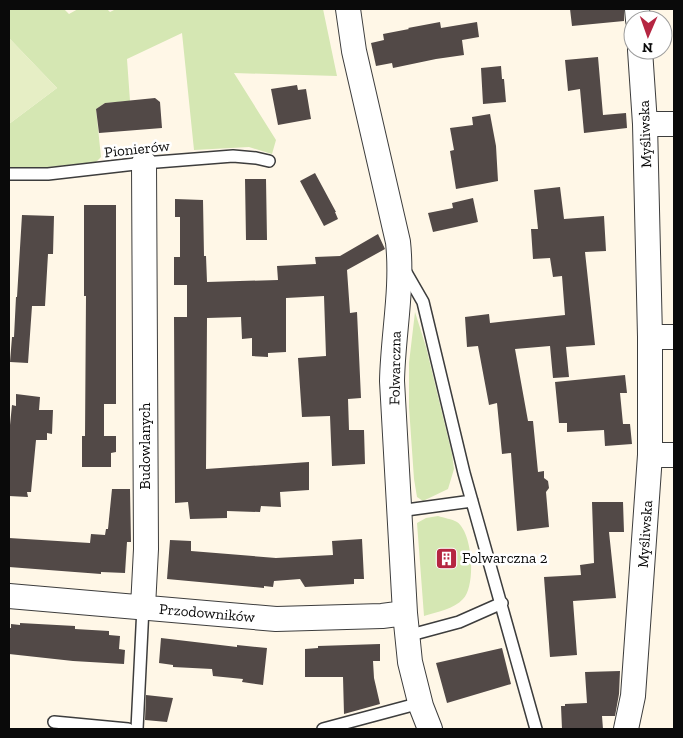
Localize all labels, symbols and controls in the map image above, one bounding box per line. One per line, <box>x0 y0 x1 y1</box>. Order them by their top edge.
north arrow <box>623 10 673 60</box>
text: N <box>642 39 653 56</box>
street label: Myśliwska <box>635 100 655 168</box>
street label: Pionierów <box>103 137 171 161</box>
street label: Folwarczna <box>385 331 405 405</box>
street label: Budowlanych <box>136 402 154 489</box>
street label: Myśliwska <box>634 500 656 568</box>
building icon: Folwarczna 2 <box>434 546 458 570</box>
place label: Folwarczna 2 <box>462 549 548 567</box>
street label: Przodowników <box>158 600 256 626</box>

